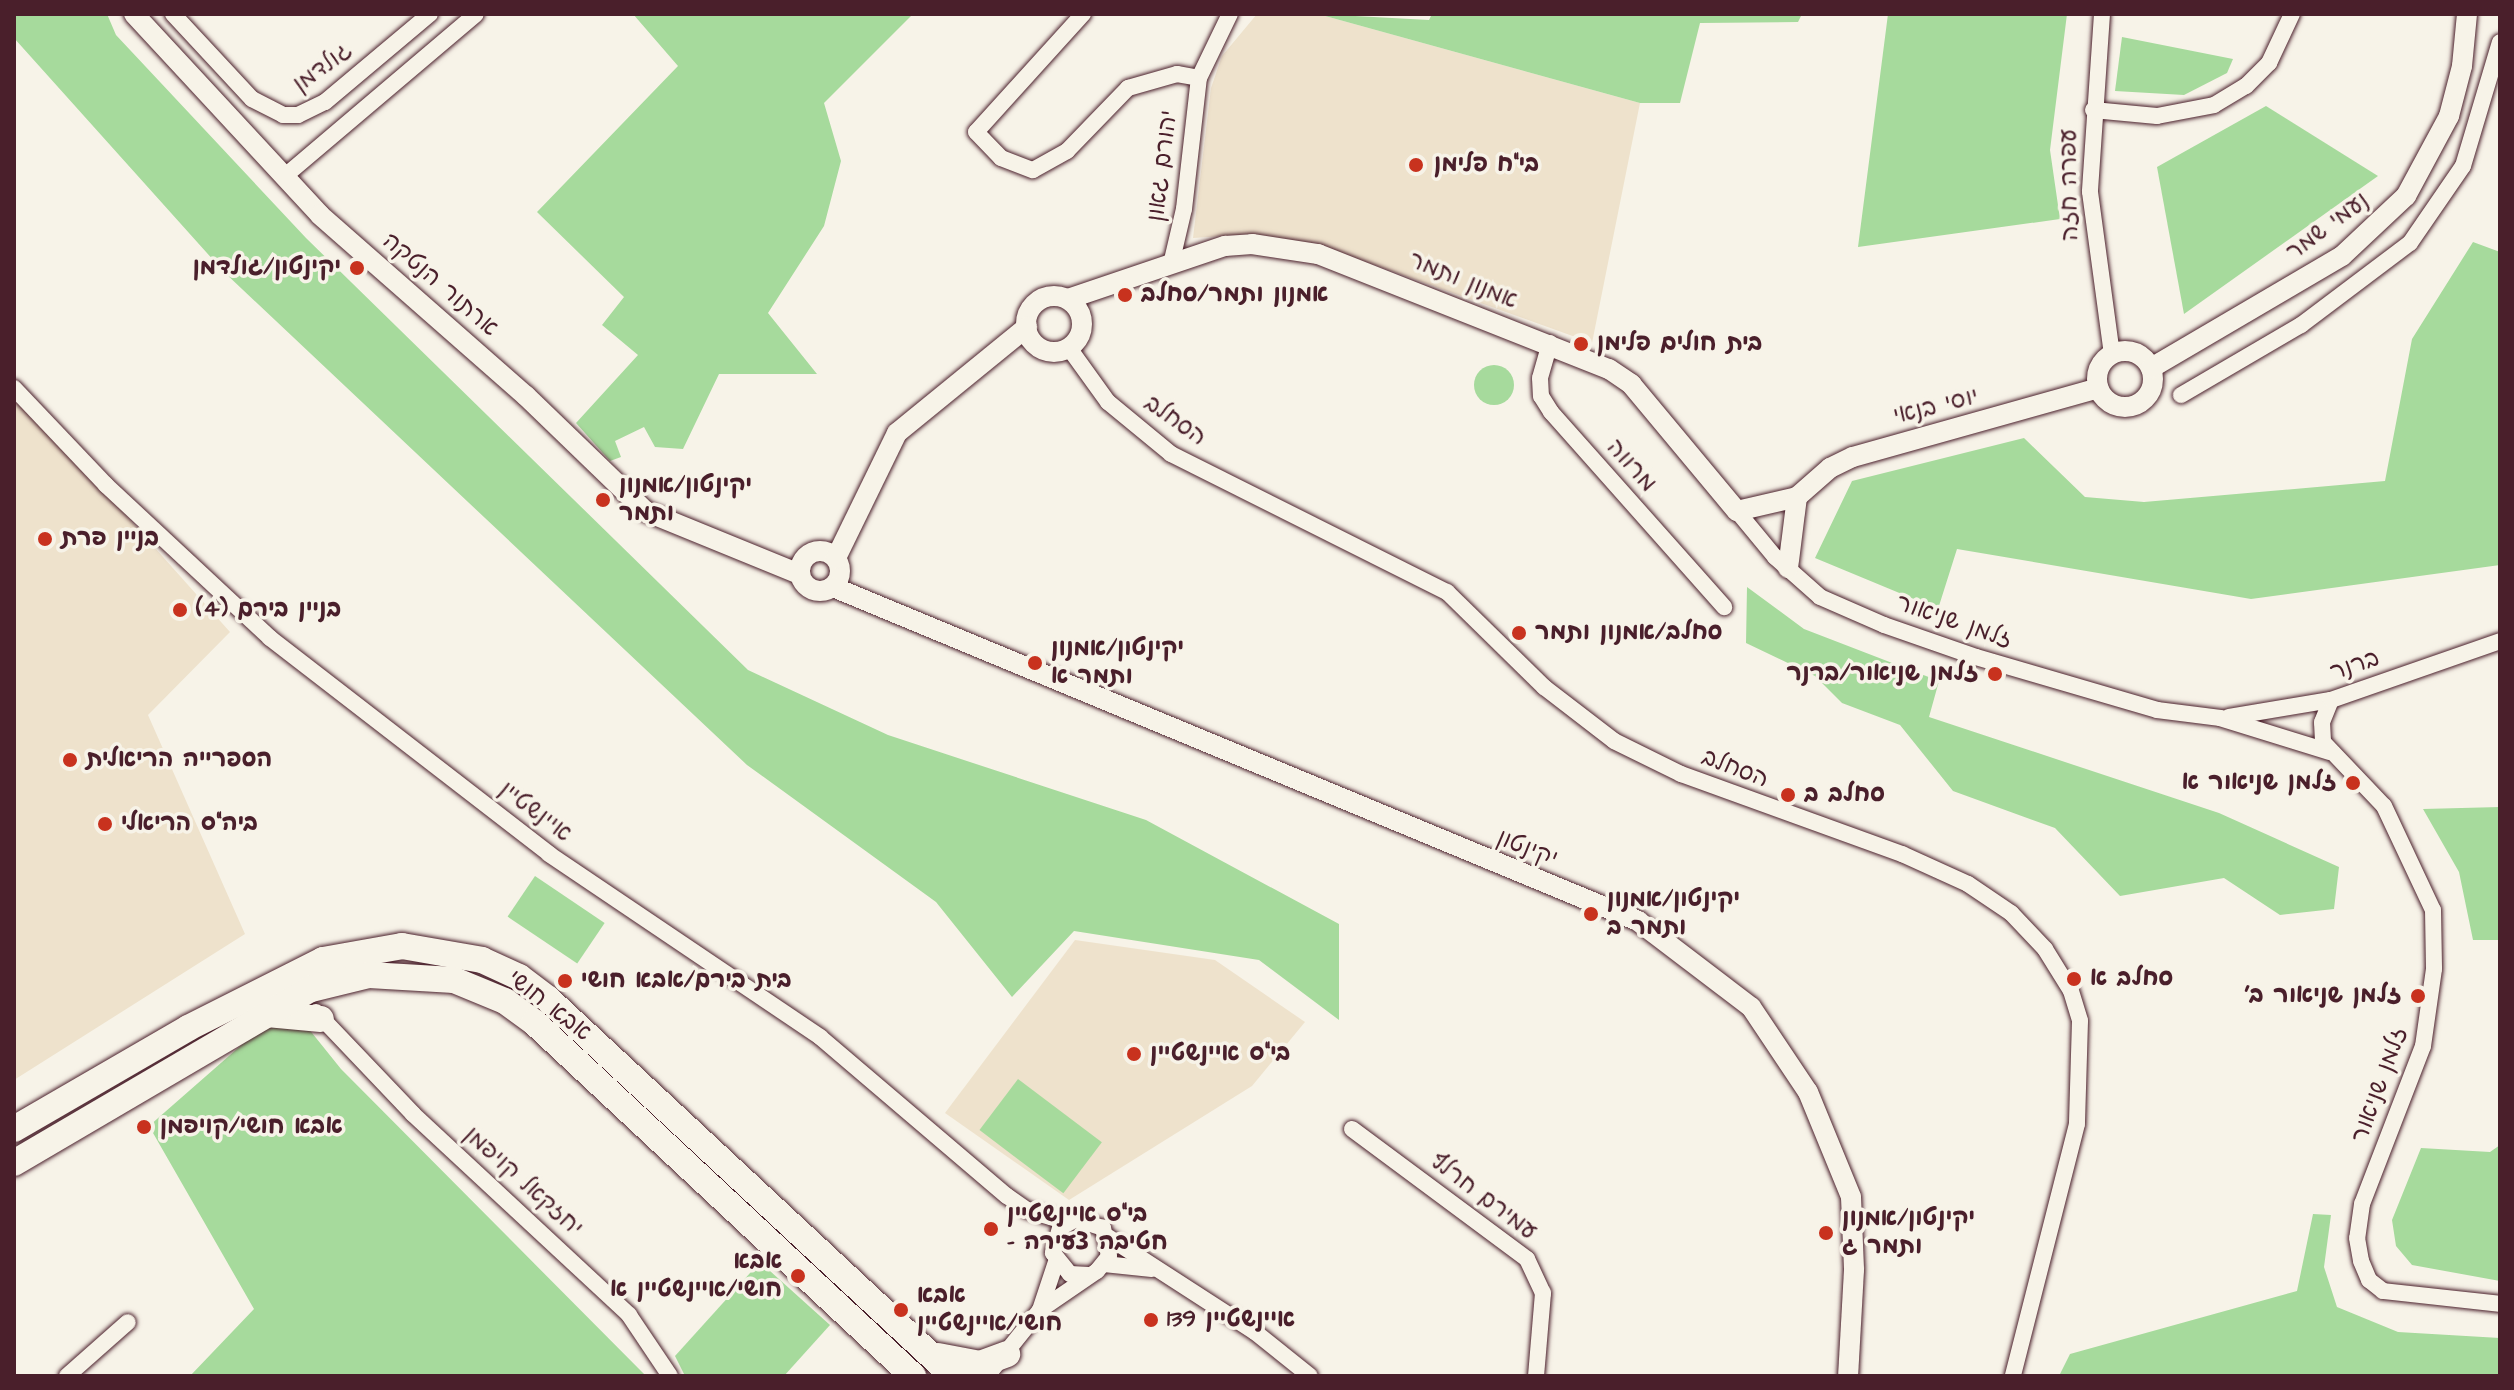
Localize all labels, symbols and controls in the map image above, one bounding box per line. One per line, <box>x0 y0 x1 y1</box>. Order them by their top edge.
street label: גולדמן <box>288 37 358 99</box>
street label: יהורם גאון <box>1142 109 1184 223</box>
street label: עפרה חזה <box>2055 128 2085 242</box>
place label: בי"ח פלימן <box>1434 151 1539 179</box>
marker: בי"ח פלימן <box>1405 154 1427 176</box>
street label: נעמי שמר <box>2281 187 2375 267</box>
street label: ארתור הנטקה <box>376 227 504 343</box>
street label: אמנון ותמר <box>1404 246 1522 316</box>
place label: יקינטון/גולדמן <box>193 254 341 282</box>
marker: יקינטון/גולדמן <box>348 259 366 277</box>
place label: אמנון ותמר/סחלב <box>1141 281 1328 309</box>
marker: אמנון ותמר/סחלב <box>1116 286 1134 304</box>
place label: בית חולים פלימן <box>1597 330 1763 358</box>
marker: בית חולים פלימן <box>1572 335 1590 353</box>
street label: יוסי בנאי <box>1891 383 1981 431</box>
street label: הסחלב <box>1138 389 1212 453</box>
street label: מרווה <box>1600 434 1662 498</box>
place label: יקינטון/אמנון ותמר <box>619 472 752 528</box>
marker: יקינטון/אמנון ותמר <box>594 491 612 509</box>
place label: בניין פרת <box>61 525 159 553</box>
marker: בניין פרת <box>36 530 54 548</box>
street label: זלמן שניאור <box>1892 589 2016 655</box>
place label: בניין בירם (4) <box>196 596 341 624</box>
marker: בניין בירם (4) <box>171 601 189 619</box>
place label: סחלב/אמנון ותמר <box>1535 619 1722 647</box>
marker: סחלב/אמנון ותמר <box>1510 624 1528 642</box>
place label: יקינטון/אמנון ותמר א <box>1051 635 1184 691</box>
street label: ברנר <box>2327 644 2383 688</box>
marker: יקינטון/אמנון ותמר א <box>1026 654 1044 672</box>
place label: זלמן שניאור/ברנר <box>1786 660 1979 688</box>
marker: זלמן שניאור/ברנר <box>1986 665 2004 683</box>
street label: הסחלב <box>1697 743 1773 795</box>
place label: הספרייה הריאלית <box>86 746 272 774</box>
marker: הספרייה הריאלית <box>61 751 79 769</box>
place label: זלמן שניאור א <box>2182 769 2337 797</box>
marker: זלמן שניאור א <box>2344 774 2362 792</box>
street label: איינשטיין <box>493 775 577 849</box>
place label: סחלב ב <box>1804 781 1885 809</box>
marker: סחלב ב <box>1779 786 1797 804</box>
place label: ביה"ס הריאלי <box>121 810 258 838</box>
marker: ביה"ס הריאלי <box>96 815 114 833</box>
street label: יקינטון <box>1492 824 1562 874</box>
place label: יקינטון/אמנון ותמר ב <box>1607 886 1740 942</box>
marker: יקינטון/אמנון ותמר ב <box>1582 905 1600 923</box>
street label: אבא חושי <box>501 964 597 1048</box>
place label: סחלב א <box>2090 965 2173 993</box>
place label: בית בירם/אבא חושי <box>581 967 792 995</box>
marker: סחלב א <box>2065 970 2083 988</box>
marker: בית בירם/אבא חושי <box>556 972 574 990</box>
place label: זלמן שניאור ב׳ <box>2244 982 2402 1010</box>
marker: זלמן שניאור ב׳ <box>2409 987 2427 1005</box>
street label: זלמן שניאור <box>2346 1023 2414 1147</box>
place label: בי"ס איינשטיין <box>1150 1040 1290 1068</box>
marker: בי"ס איינשטיין <box>1125 1045 1143 1063</box>
place label: אבא חושי/קויפמן <box>160 1113 343 1141</box>
marker: אבא חושי/קויפמן <box>135 1118 153 1136</box>
street label: יחזקאל קויפמן <box>458 1121 588 1243</box>
street label: עמירם חרלף <box>1424 1147 1542 1247</box>
place label: בי"ס איינשטיין - חטיבה צעירה <box>1007 1201 1168 1257</box>
place label: יקינטון/אמנון ותמר ג <box>1842 1205 1975 1261</box>
marker: בי"ס איינשטיין - חטיבה צעירה <box>982 1220 1000 1238</box>
marker: יקינטון/אמנון ותמר ג <box>1817 1224 1835 1242</box>
place label: אבא חושי/איינשטיין א <box>610 1248 782 1304</box>
marker: אבא חושי/איינשטיין א <box>789 1267 807 1285</box>
place label: אבא חושי/איינשטיין <box>917 1282 1062 1338</box>
marker: אבא חושי/איינשטיין <box>892 1301 910 1319</box>
place label: איינשטיין 139 <box>1167 1306 1295 1334</box>
marker: איינשטיין 139 <box>1142 1311 1160 1329</box>

